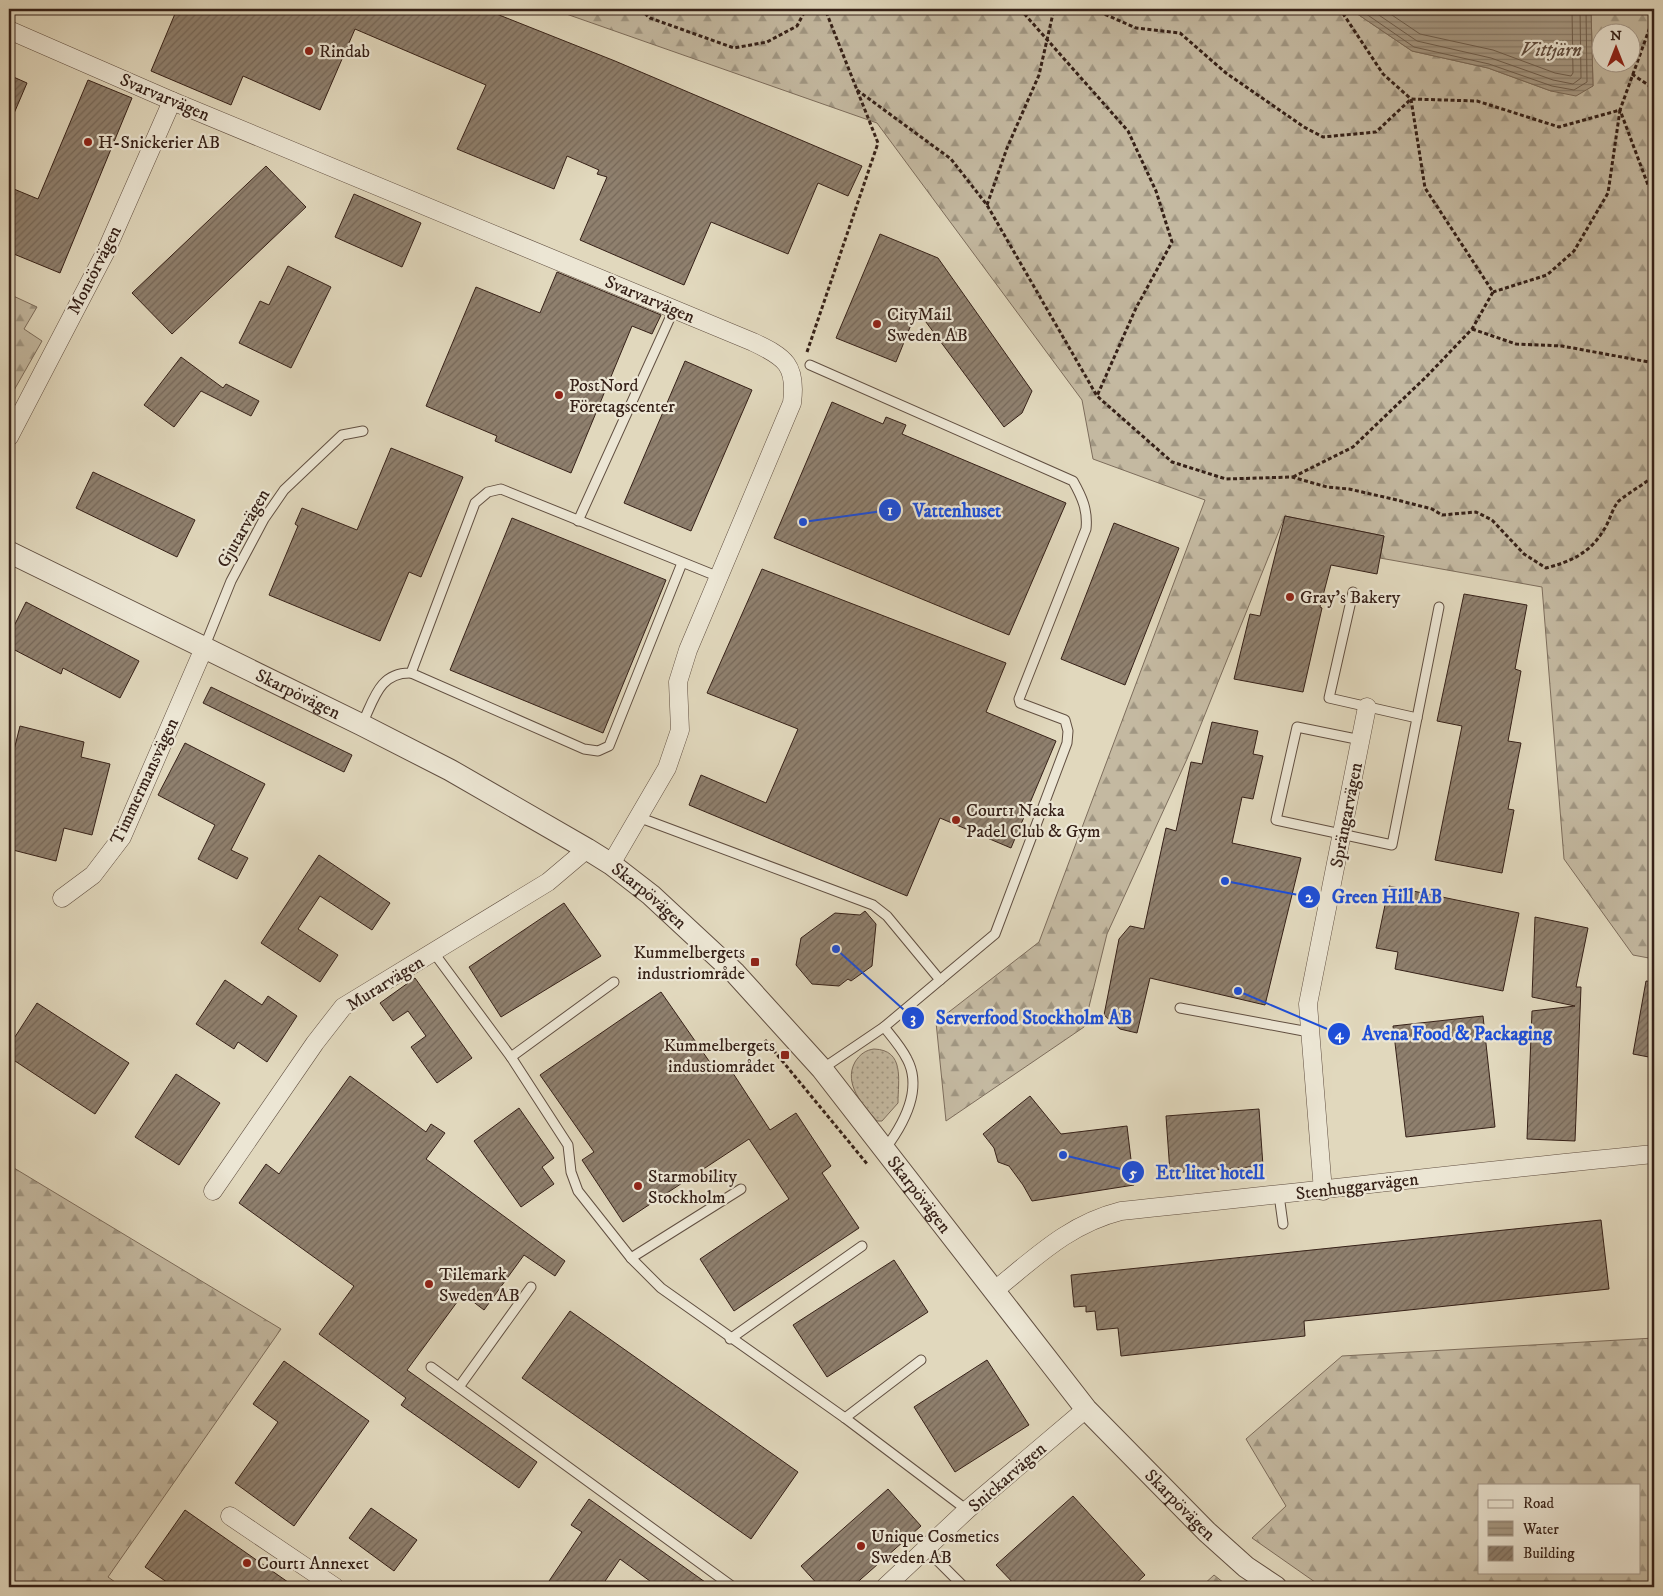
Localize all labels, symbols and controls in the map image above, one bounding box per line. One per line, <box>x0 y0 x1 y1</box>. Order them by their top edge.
north arrow <box>1590 22 1640 72</box>
text: N <box>1610 27 1622 45</box>
water label: Vittjärn <box>1520 39 1582 62</box>
place label: Rindab <box>319 41 370 63</box>
marker: Rindab <box>303 45 315 57</box>
street label: Svarvarvägen <box>116 69 213 127</box>
place label: H-Snickerier AB <box>98 132 220 154</box>
marker: H-Snickerier AB <box>82 136 94 148</box>
street label: Montörvägen <box>63 222 127 319</box>
street label: Svarvarvägen <box>601 271 698 329</box>
place label: CityMail Sweden AB <box>887 304 968 347</box>
marker: CityMail Sweden AB <box>871 318 883 330</box>
place label: PostNord Företagscenter <box>569 375 675 418</box>
marker: PostNord Företagscenter <box>553 389 565 401</box>
street label: Gjutarvägen <box>213 485 275 572</box>
callout: Vattenhuset <box>878 493 1011 527</box>
text: Vattenhuset <box>912 500 1002 523</box>
text: 1 <box>887 501 893 520</box>
place label: Gray's Bakery <box>1300 587 1401 609</box>
marker: Gray's Bakery <box>1284 591 1296 603</box>
street label: Skarpövägen <box>252 665 344 725</box>
street label: Timmermansvägen <box>106 714 184 848</box>
street label: Sprängarvägen <box>1326 760 1368 870</box>
place label: Court1 Nacka Padel Club & Gym <box>966 800 1100 843</box>
marker: Court1 Nacka Padel Club & Gym <box>950 814 962 826</box>
street label: Skarpövägen <box>607 858 691 935</box>
callout: Green Hill AB <box>1297 880 1452 914</box>
text: Green Hill AB <box>1332 886 1442 909</box>
text: 2 <box>1305 888 1313 907</box>
place label: Kummelbergets industriområde <box>633 942 745 985</box>
street label: Murarvägen <box>343 951 429 1016</box>
marker: Kummelbergets industriområde <box>749 956 761 968</box>
callout: Serverfood Stockholm AB <box>901 1001 1142 1035</box>
text: Serverfood Stockholm AB <box>936 1007 1132 1030</box>
text: 3 <box>910 1009 916 1028</box>
callout: Avena Food & Packaging <box>1327 1017 1562 1051</box>
text: Avena Food & Packaging <box>1361 1023 1553 1046</box>
text: 4 <box>1334 1025 1345 1044</box>
place label: Kummelbergets industiområdet <box>663 1035 775 1078</box>
marker: Kummelbergets industiområdet <box>779 1049 791 1061</box>
street label: Skarpövägen <box>882 1152 956 1239</box>
callout: Ett litet hotell <box>1121 1155 1275 1189</box>
text: Ett litet hotell <box>1156 1162 1265 1185</box>
text: 5 <box>1128 1164 1137 1183</box>
place label: Starmobility Stockholm <box>648 1166 738 1209</box>
street label: Stenhuggarvägen <box>1295 1168 1420 1205</box>
marker: Starmobility Stockholm <box>632 1180 644 1192</box>
place label: Tilemark Sweden AB <box>439 1264 520 1307</box>
marker: Tilemark Sweden AB <box>423 1278 435 1290</box>
street label: Snickarvägen <box>964 1438 1052 1518</box>
street label: Skarpövägen <box>1139 1465 1220 1546</box>
legend <box>1478 1484 1640 1574</box>
text: Road <box>1523 1494 1555 1513</box>
text: Water <box>1522 1520 1559 1539</box>
place label: Unique Cosmetics Sweden AB <box>871 1526 999 1569</box>
marker: Unique Cosmetics Sweden AB <box>855 1540 867 1552</box>
text: Building <box>1523 1544 1575 1563</box>
place label: Court1 Annexet <box>257 1553 369 1575</box>
marker: Court1 Annexet <box>241 1557 253 1569</box>

